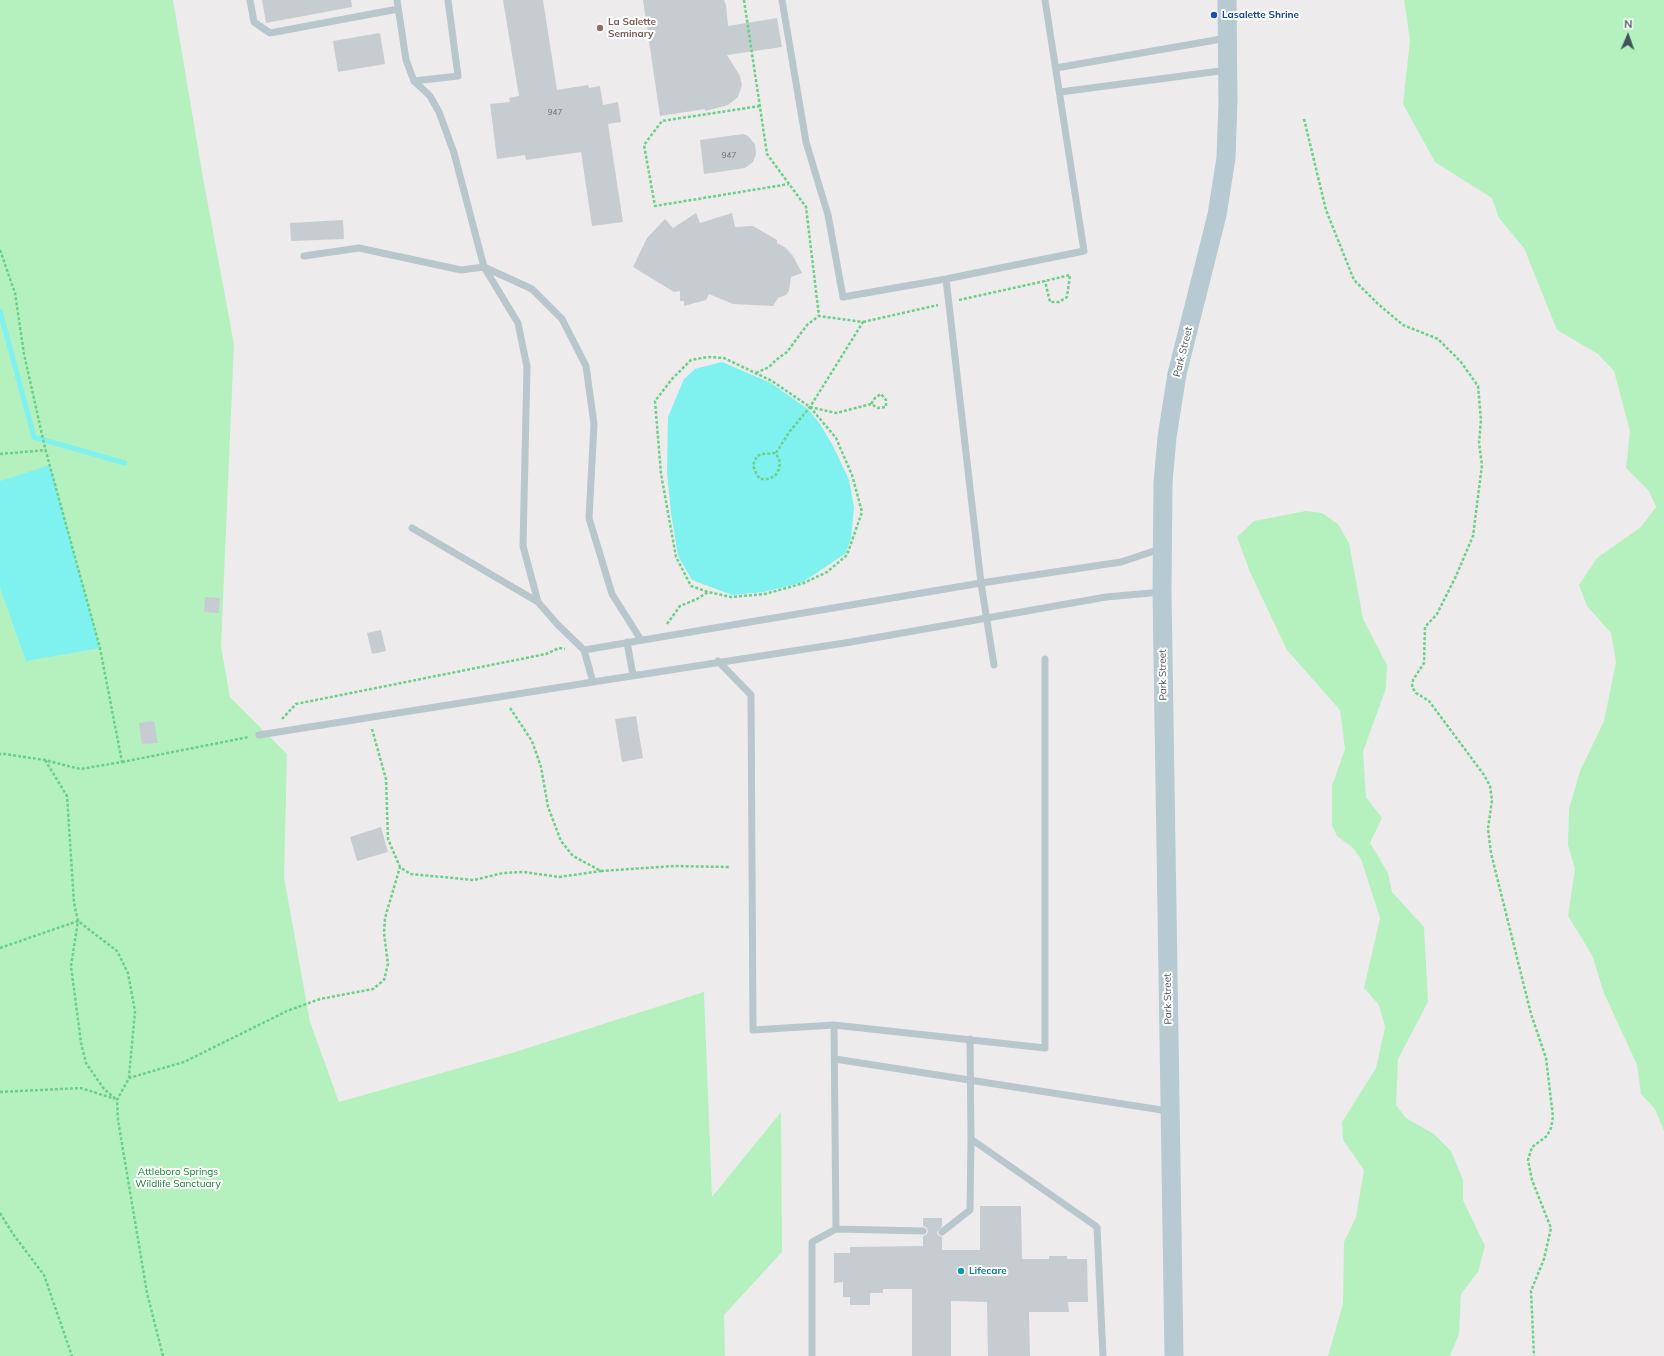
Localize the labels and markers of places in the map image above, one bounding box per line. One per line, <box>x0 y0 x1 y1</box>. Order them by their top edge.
place label: Lasalette Shrine <box>1222 9 1299 21</box>
marker: Lasalette Shrine <box>1209 10 1219 20</box>
place label: La Salette Seminary <box>608 16 656 40</box>
marker: La Salette Seminary <box>595 23 605 33</box>
place label: Lifecare <box>969 1265 1007 1277</box>
marker: Lifecare <box>956 1266 966 1276</box>

